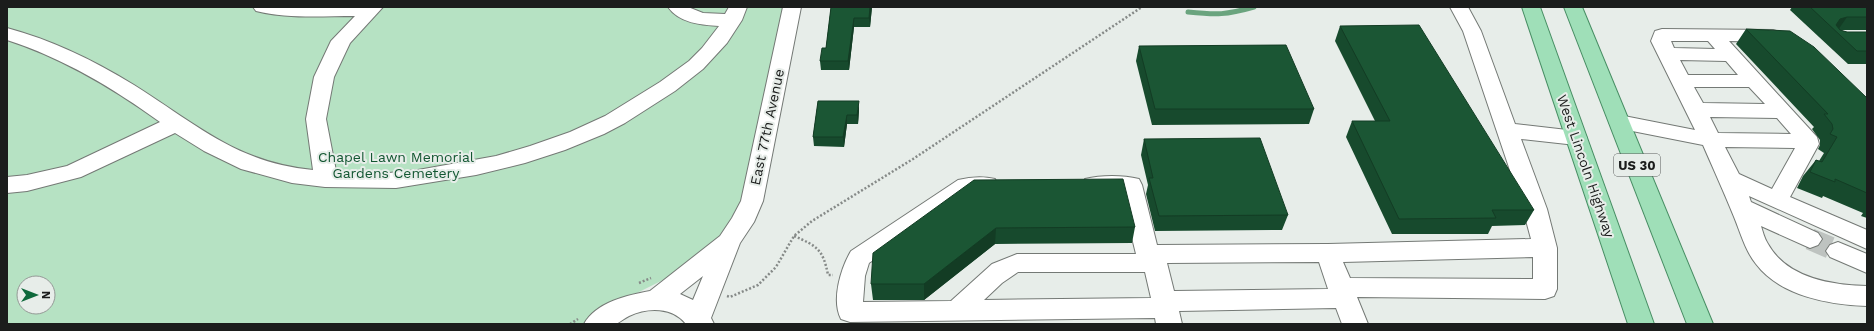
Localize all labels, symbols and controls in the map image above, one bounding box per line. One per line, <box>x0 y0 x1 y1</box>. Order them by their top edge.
street label: East 77th Avenue <box>747 67 787 187</box>
street label: West Lincoln Highway <box>1554 92 1618 240</box>
park label: Chapel Lawn Memorial Gardens Cemetery <box>318 149 475 181</box>
road number: US 30 <box>1614 154 1660 176</box>
north arrow <box>16 275 56 315</box>
text: N <box>39 291 52 299</box>

